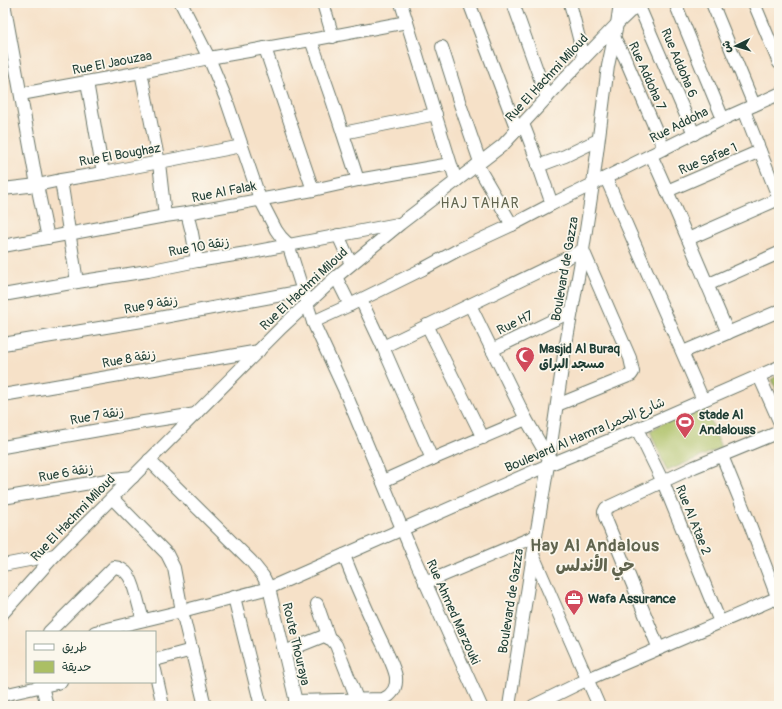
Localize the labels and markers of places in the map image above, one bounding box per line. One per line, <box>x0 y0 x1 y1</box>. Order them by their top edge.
place label: Masjid Al Buraq مسجد البراق <box>539 341 621 372</box>
mosque icon: Masjid Al Buraq مسجد البراق <box>514 345 536 373</box>
place label: stade Al Andalouss <box>699 407 756 438</box>
sports icon: stade Al Andalouss <box>674 411 696 439</box>
office icon: Wafa Assurance <box>563 588 585 616</box>
place label: Wafa Assurance <box>588 591 676 607</box>

